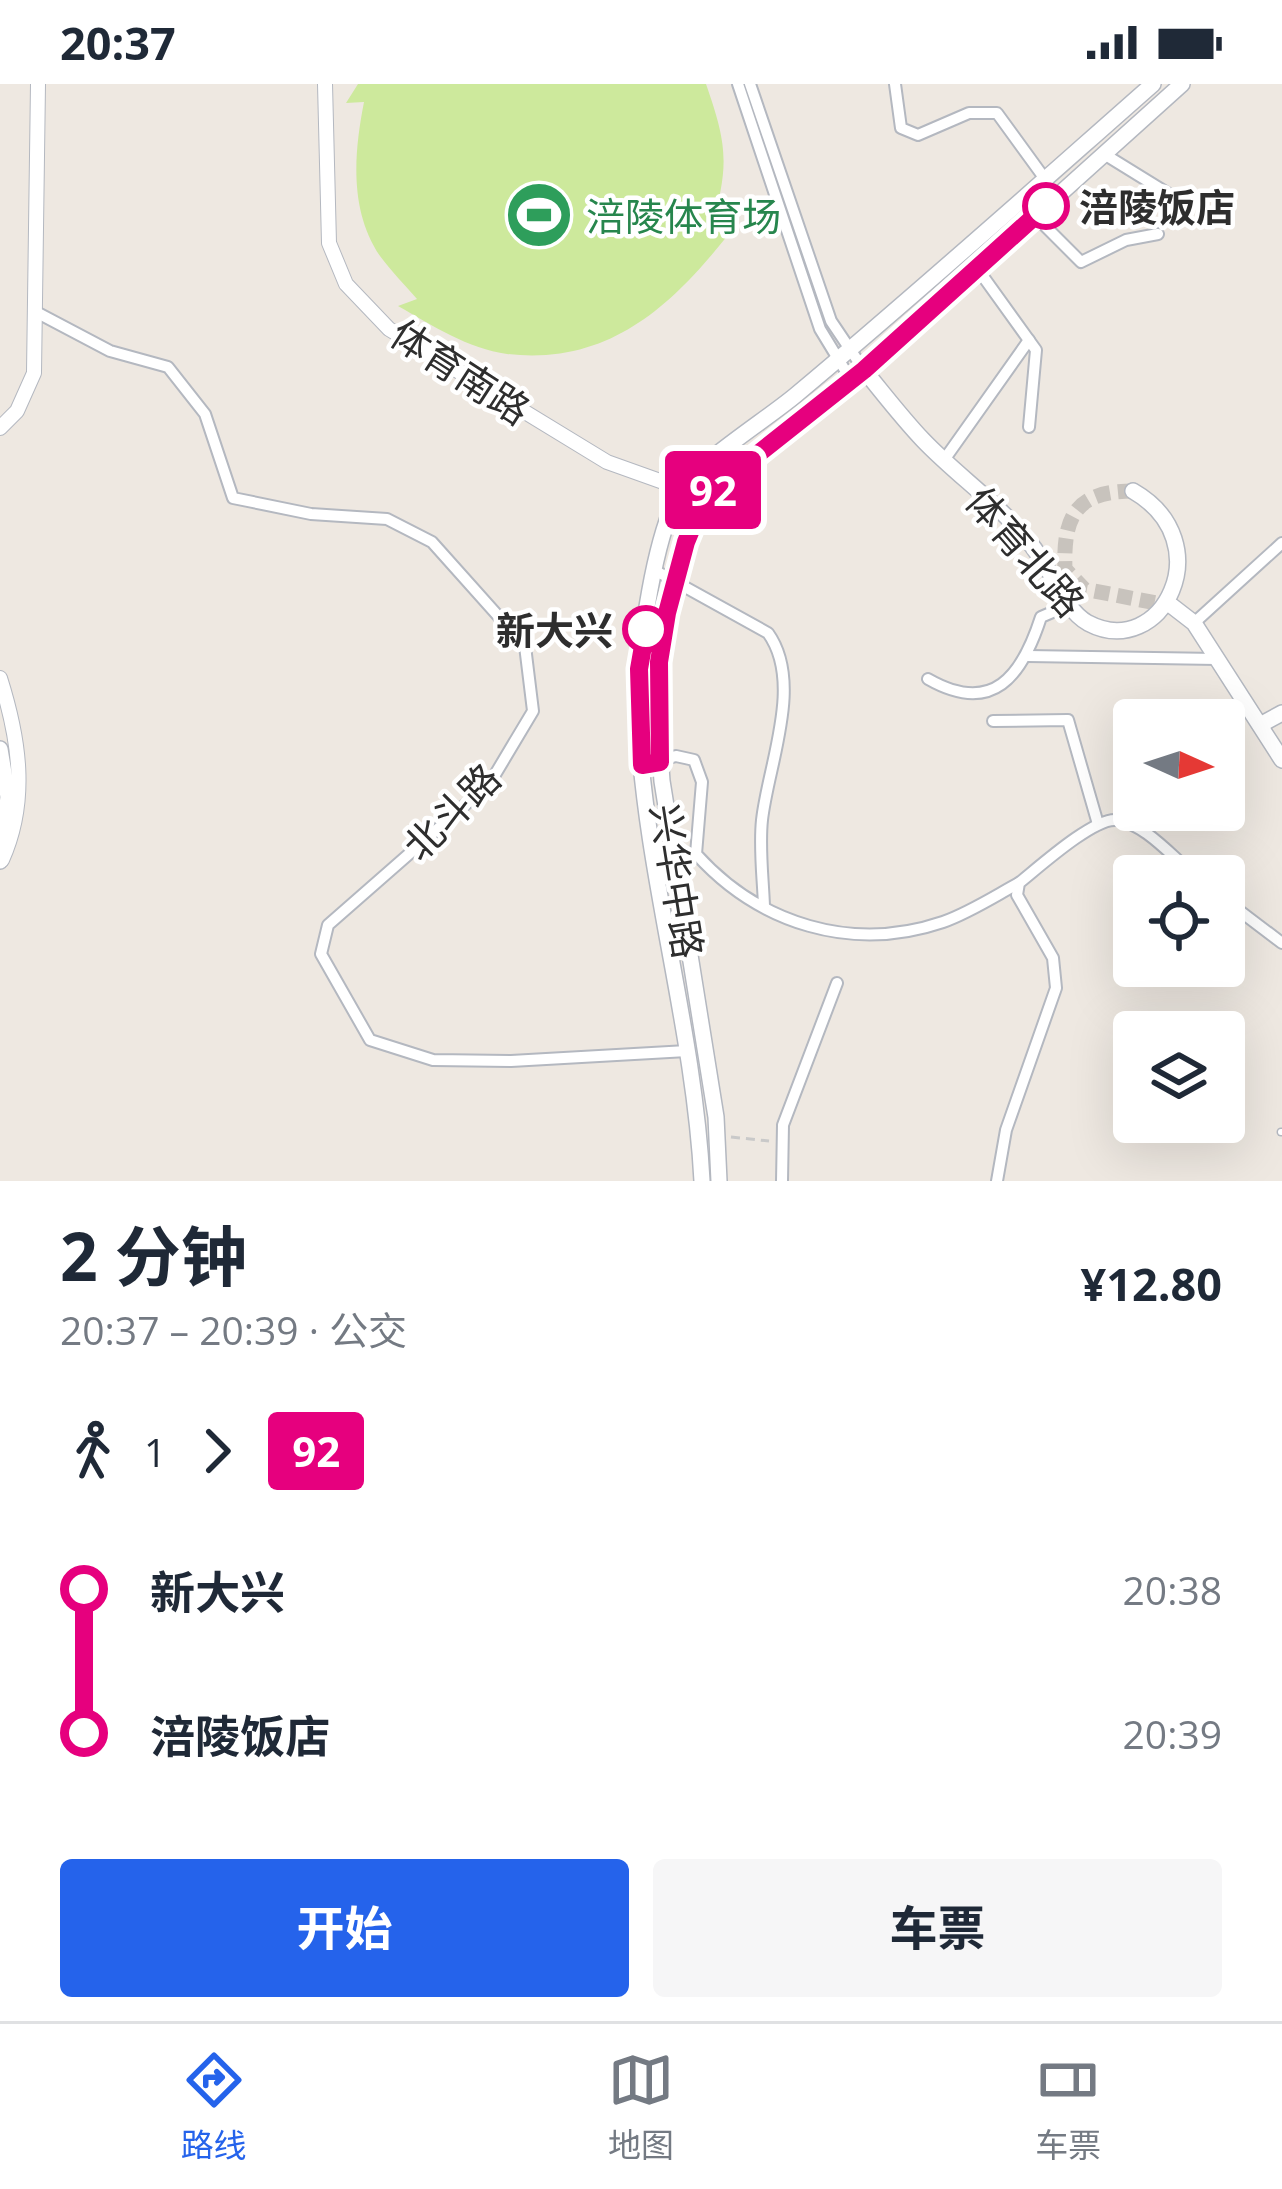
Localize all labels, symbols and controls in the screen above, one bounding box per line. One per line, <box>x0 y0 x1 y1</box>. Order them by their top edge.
text: 20:37 <box>60 12 176 73</box>
sports icon: 涪陵体育场 <box>504 180 574 250</box>
place label: 涪陵饭店 <box>1079 180 1235 233</box>
marker: 涪陵饭店 <box>1024 184 1068 228</box>
place label: 涪陵体育场 <box>586 189 781 242</box>
street label: 体育南路 <box>381 306 541 436</box>
line badge: 92 <box>659 451 767 529</box>
text: 92 <box>689 461 737 518</box>
street label: 体育北路 <box>955 475 1097 627</box>
place label: 新大兴 <box>496 603 613 656</box>
marker: 新大兴 <box>624 607 668 651</box>
north arrow <box>1113 699 1245 831</box>
map controls <box>1113 699 1245 1143</box>
street label: 北斗路 <box>391 751 511 871</box>
street label: 兴华中路 <box>640 800 716 962</box>
button: locate <box>1113 855 1245 987</box>
button: layers <box>1113 1011 1245 1143</box>
text: 2 分钟 <box>60 1210 247 1300</box>
text: ¥12.80 <box>1081 1253 1222 1314</box>
text: 20:37 – 20:39 · 公交 <box>60 1303 407 1356</box>
icon: walk <box>60 1418 126 1484</box>
icon: forward <box>184 1418 250 1484</box>
text: 92 <box>292 1422 340 1479</box>
text: 1 <box>144 1425 166 1478</box>
text: 新大兴 <box>150 1561 285 1622</box>
text: 20:38 <box>1123 1563 1222 1616</box>
text: 涪陵饭店 <box>150 1705 330 1766</box>
text: 20:39 <box>1123 1707 1222 1760</box>
button: 开始 <box>60 1859 629 1997</box>
button: 车票 <box>653 1859 1222 1997</box>
tab: 路线 <box>181 2047 247 2167</box>
tab: 地图 <box>608 2047 674 2167</box>
tab: 车票 <box>1035 2047 1101 2167</box>

